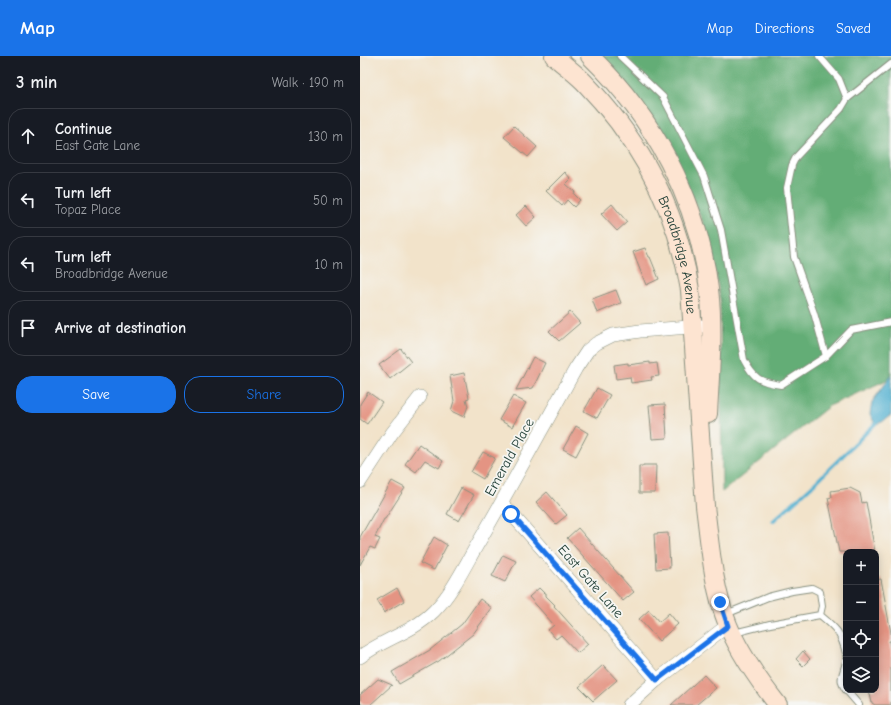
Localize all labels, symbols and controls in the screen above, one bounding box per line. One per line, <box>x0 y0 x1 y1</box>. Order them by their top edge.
text: Map <box>20 17 55 39</box>
text: Map <box>706 20 733 37</box>
text: Directions <box>755 20 814 37</box>
text: Saved <box>836 20 871 37</box>
text: 3 min <box>16 73 57 92</box>
text: Walk · 190 m <box>272 75 344 90</box>
text: Continue <box>55 120 112 138</box>
icon: ahead <box>17 125 39 147</box>
text: 130 m <box>308 129 343 144</box>
text: East Gate Lane <box>55 138 140 153</box>
text: Turn left <box>55 184 111 202</box>
icon: left <box>17 189 39 211</box>
text: 50 m <box>313 193 343 208</box>
street label: Broadbridge Avenue <box>654 193 700 314</box>
text: Topaz Place <box>55 202 121 217</box>
text: Turn left <box>55 248 111 266</box>
icon: left <box>17 253 39 275</box>
text: 10 m <box>315 257 343 272</box>
text: Broadbridge Avenue <box>55 266 168 281</box>
icon: arrive <box>17 317 39 339</box>
text: Arrive at destination <box>55 319 186 337</box>
button: Save <box>16 376 176 413</box>
button: Share <box>184 376 344 413</box>
street label: Emerald Place <box>481 415 538 499</box>
route start <box>502 505 520 523</box>
street label: East Gate Lane <box>554 541 627 621</box>
map controls <box>843 549 879 693</box>
button: + <box>843 549 879 585</box>
button: − <box>843 585 879 621</box>
route end <box>711 593 729 611</box>
button: locate <box>843 621 879 657</box>
button: layers <box>843 657 879 693</box>

